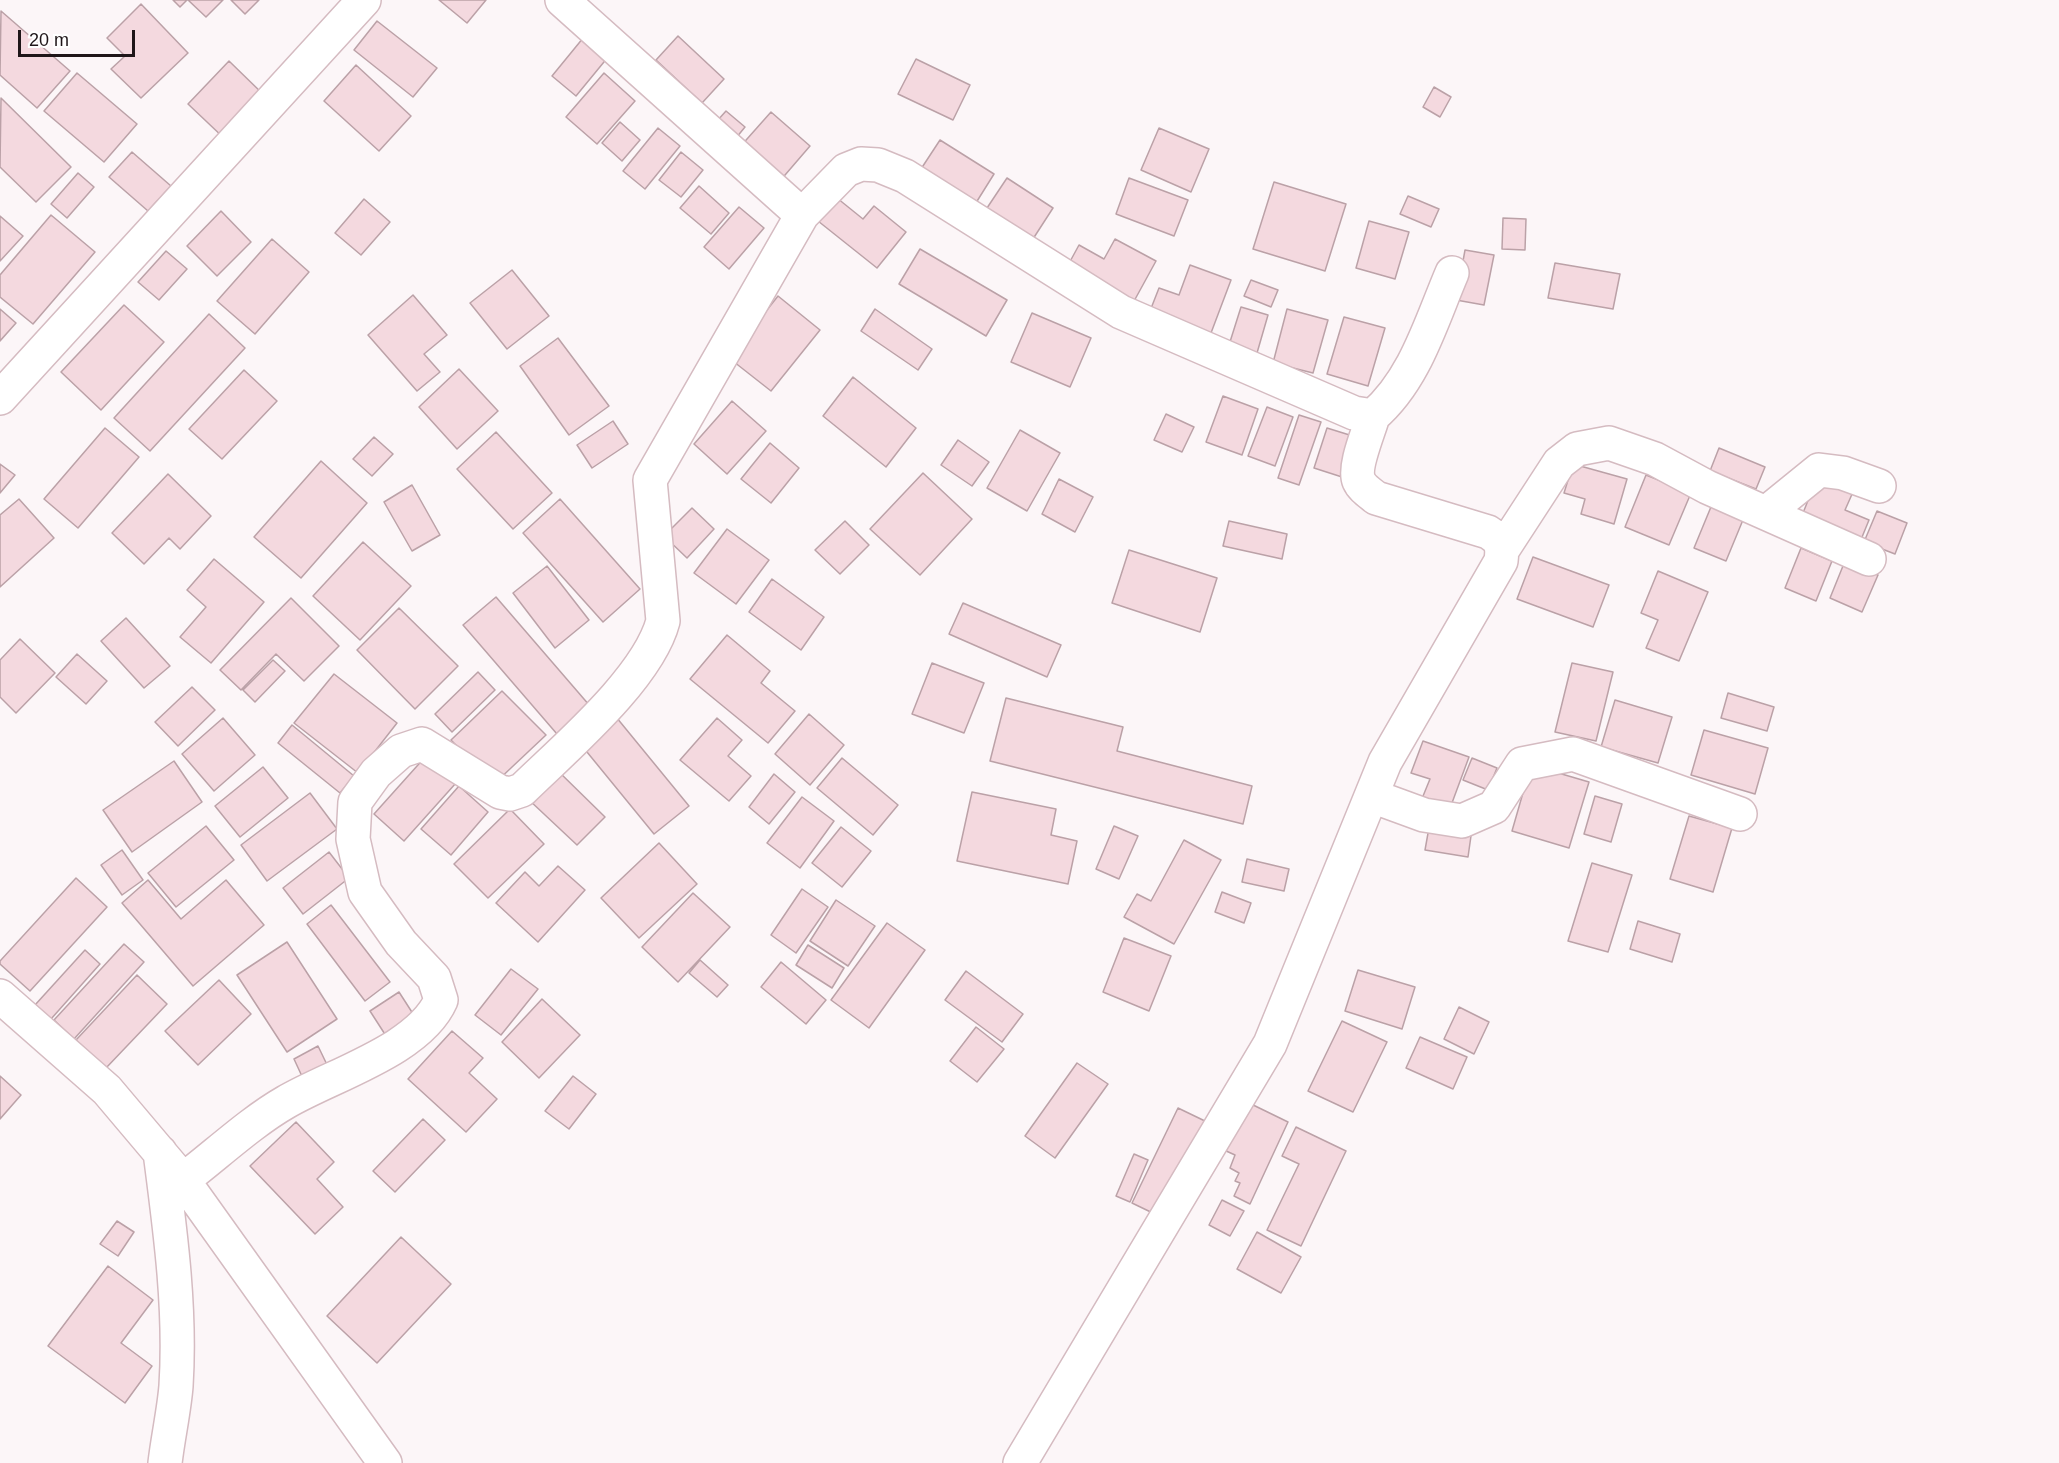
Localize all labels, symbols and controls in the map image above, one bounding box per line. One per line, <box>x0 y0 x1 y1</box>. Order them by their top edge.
scale bar <box>21 18 138 56</box>
text: 20 m <box>29 30 69 50</box>

